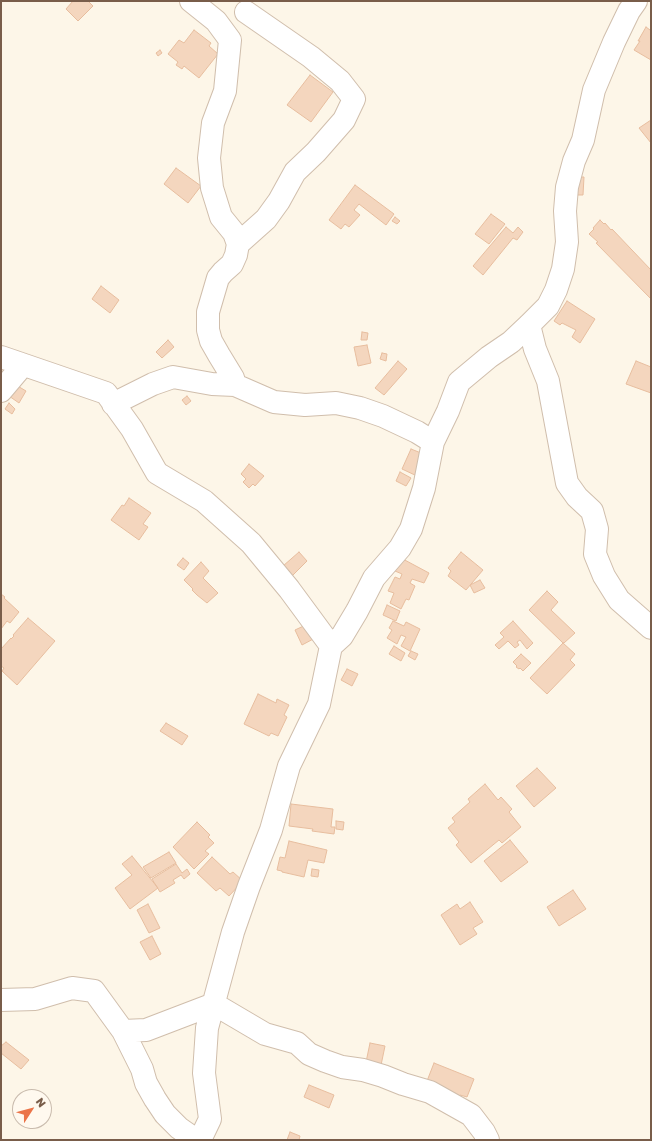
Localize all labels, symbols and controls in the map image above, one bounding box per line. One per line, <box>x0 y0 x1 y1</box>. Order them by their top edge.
north arrow <box>12 1089 52 1129</box>
text: N <box>34 1095 49 1109</box>

